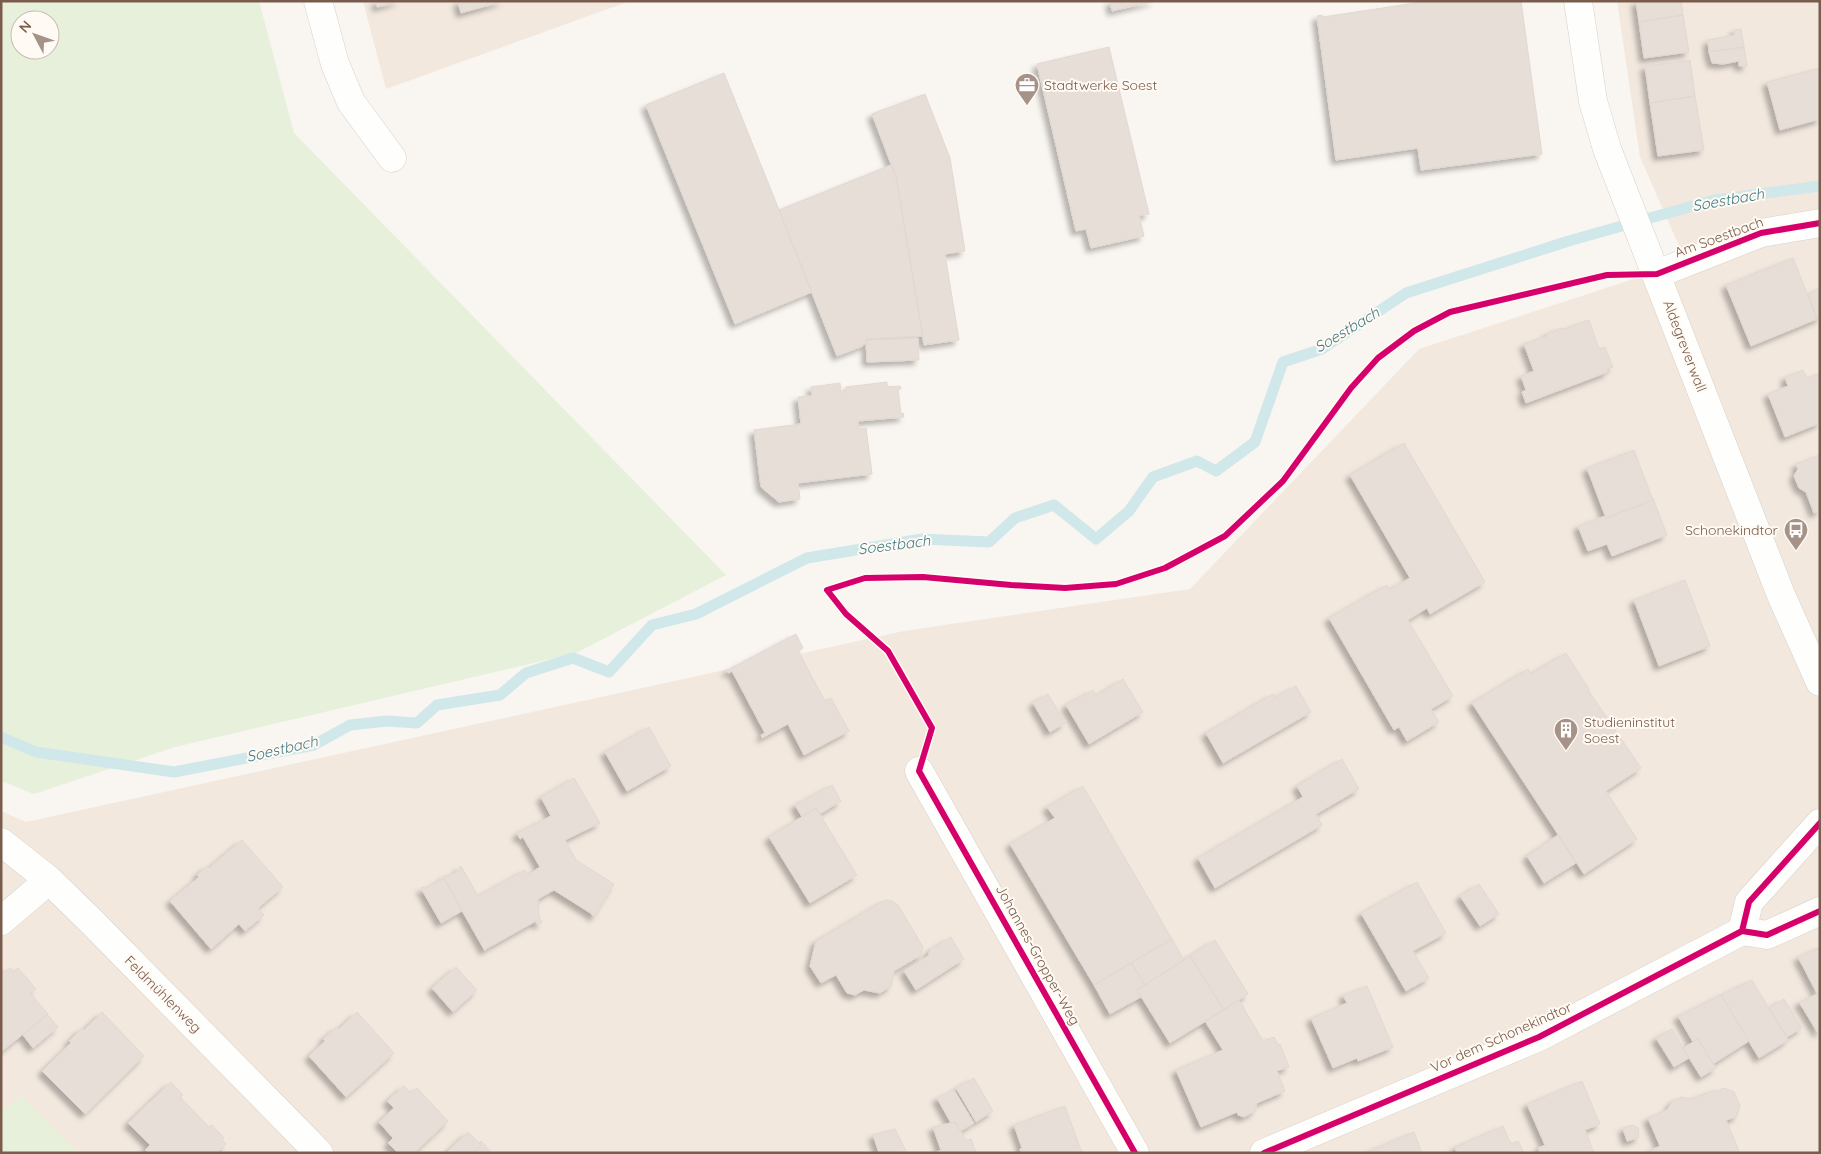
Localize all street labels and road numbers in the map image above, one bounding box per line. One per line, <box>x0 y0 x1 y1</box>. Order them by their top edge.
street label: Am Soestbach <box>1672 213 1766 261</box>
street label: Aldegreverwall <box>1659 298 1711 394</box>
street label: Johannes-Gropper-Weg <box>992 882 1084 1028</box>
street label: Feldmühlenweg <box>121 952 205 1036</box>
street label: Vor dem Schonekindtor <box>1428 997 1575 1076</box>

